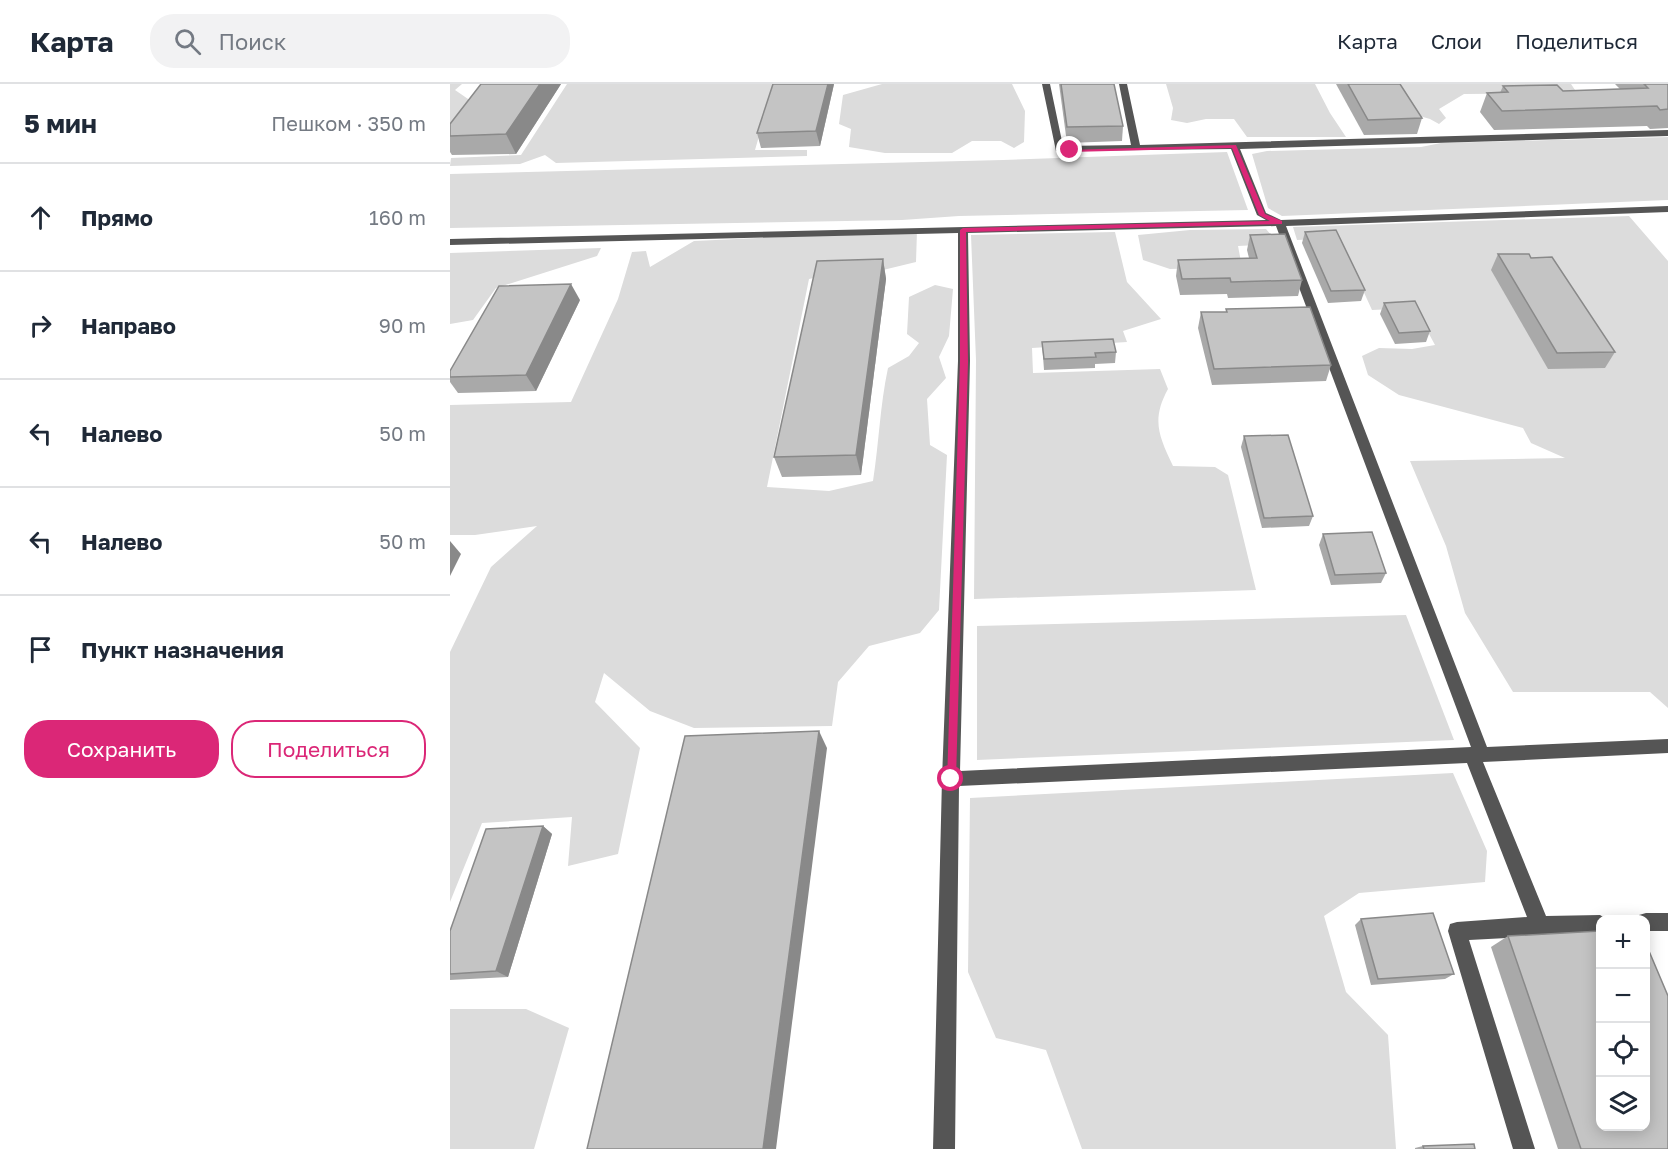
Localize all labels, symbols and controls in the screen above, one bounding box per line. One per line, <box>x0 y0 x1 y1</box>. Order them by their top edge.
search box <box>150 14 570 68</box>
text: Карта <box>30 25 114 58</box>
icon: search <box>171 25 204 58</box>
text: Поиск <box>219 28 286 55</box>
text: Карта <box>1337 28 1398 54</box>
text: Слои <box>1431 28 1482 54</box>
text: Поделиться <box>1515 28 1638 54</box>
text: 5 мин <box>24 108 97 139</box>
text: Пешком · 350 m <box>271 111 426 135</box>
route end <box>1056 136 1082 162</box>
icon: ahead <box>24 201 57 234</box>
text: Прямо <box>81 204 153 231</box>
text: 160 m <box>369 205 426 229</box>
icon: right <box>24 309 57 342</box>
text: Направо <box>81 312 176 339</box>
text: 90 m <box>379 313 426 337</box>
icon: left <box>24 417 57 450</box>
text: Налево <box>81 420 163 447</box>
text: 50 m <box>379 421 426 445</box>
icon: left <box>24 525 57 558</box>
text: Налево <box>81 528 163 555</box>
text: 50 m <box>379 529 426 553</box>
icon: arrive <box>24 633 57 666</box>
text: Пункт назначения <box>81 636 284 663</box>
button: Сохранить <box>24 720 219 778</box>
button: Поделиться <box>231 720 426 778</box>
route start <box>937 765 963 791</box>
map controls <box>1596 915 1650 1131</box>
button: + <box>1596 915 1650 969</box>
button: − <box>1596 969 1650 1023</box>
button: locate <box>1596 1023 1650 1077</box>
button: layers <box>1596 1077 1650 1131</box>

